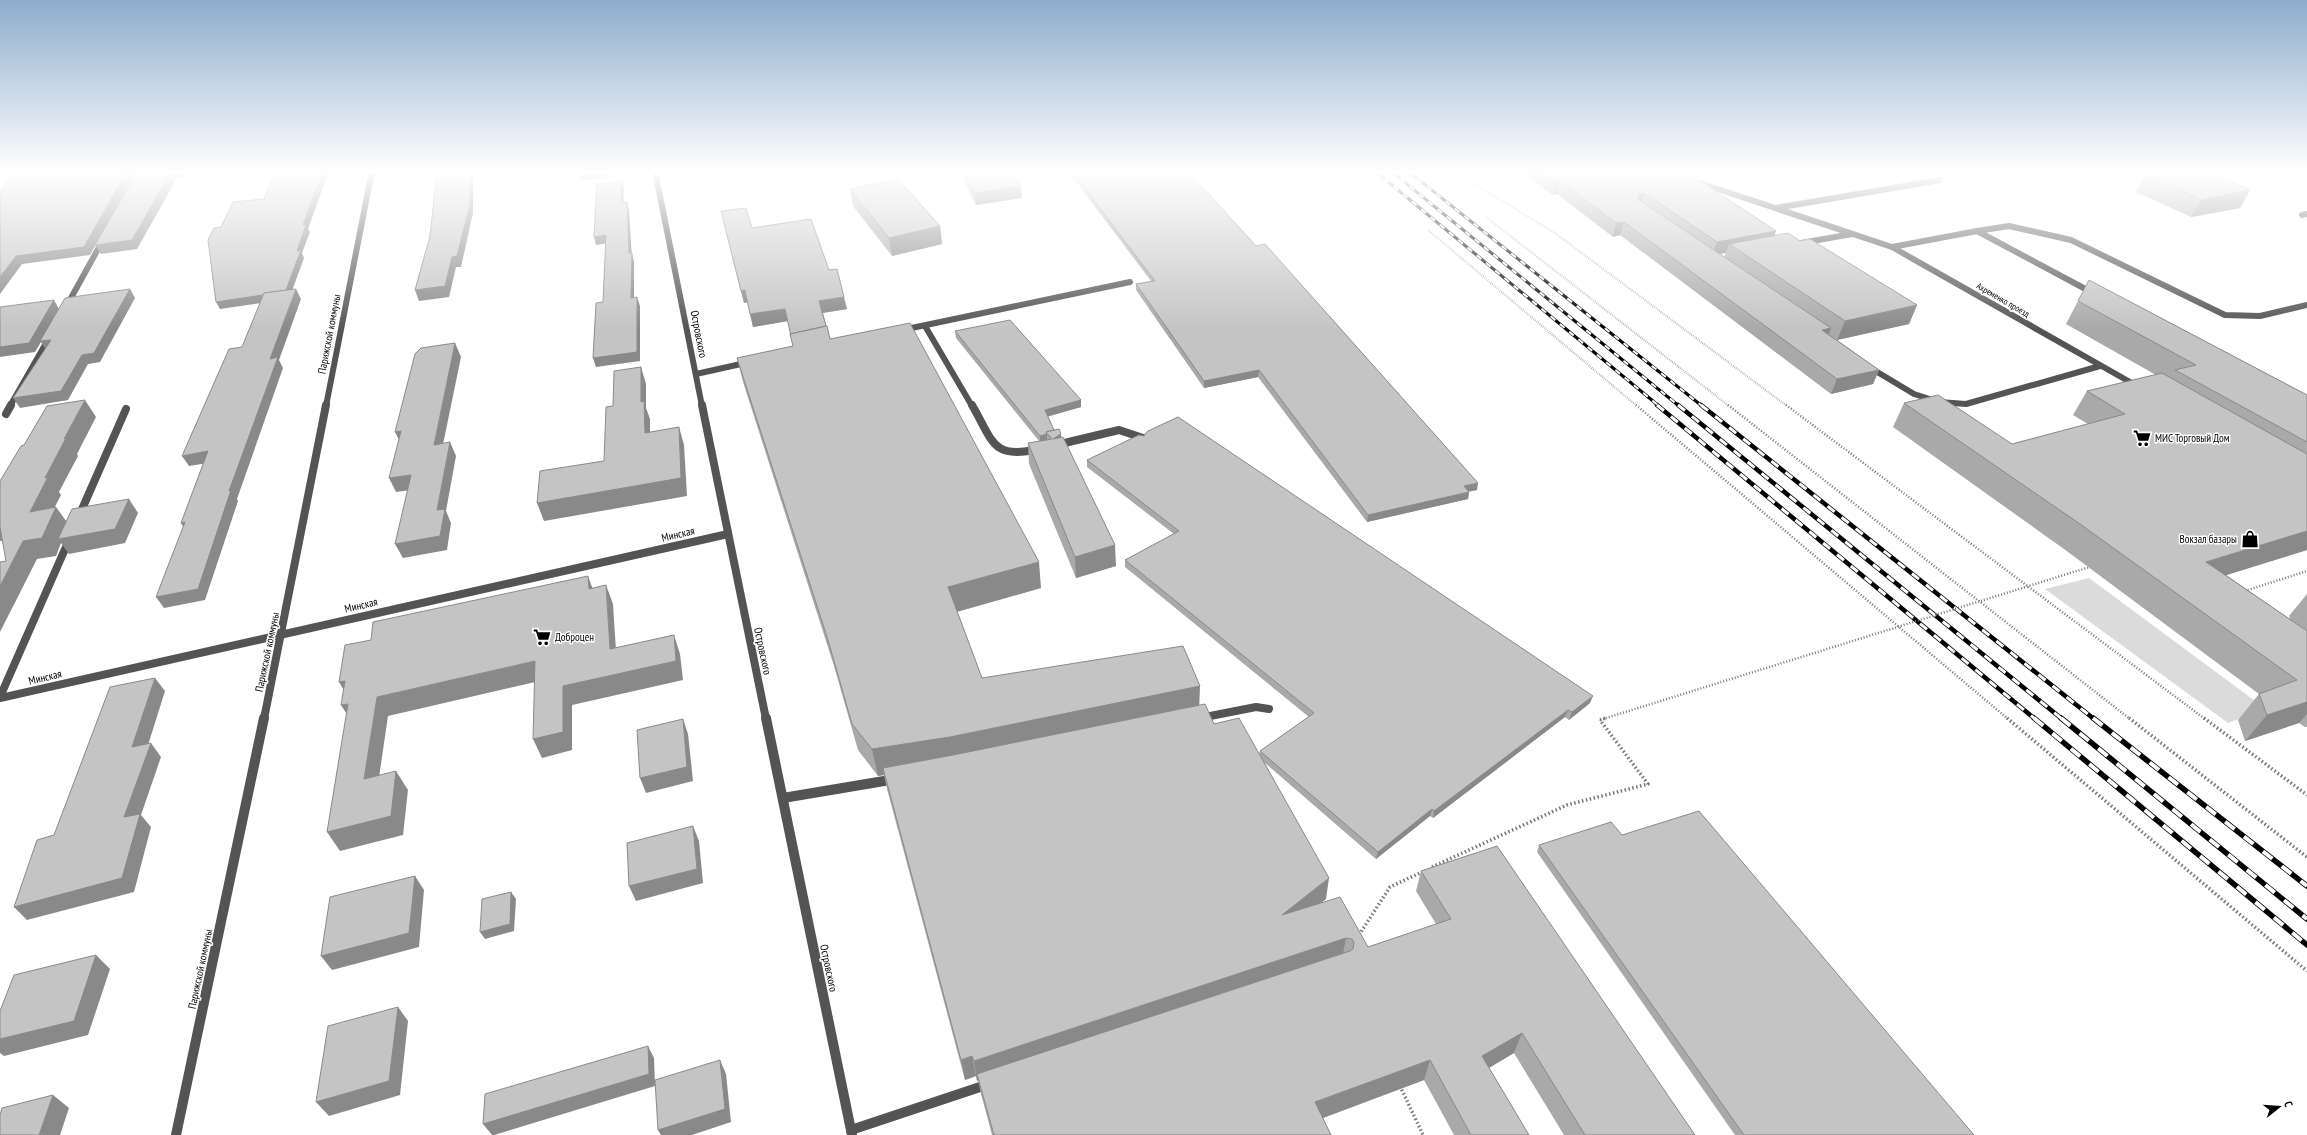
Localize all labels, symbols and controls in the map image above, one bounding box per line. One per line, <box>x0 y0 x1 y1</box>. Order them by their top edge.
street label: Ахременко проезд <box>1975 280 2032 319</box>
street label: Парижской коммуны <box>314 293 344 375</box>
street label: Островского <box>688 309 711 359</box>
supermarket icon: МИС Торговый Дом <box>2132 428 2152 448</box>
place label: МИС Торговый Дом <box>2155 431 2230 445</box>
street label: Минская <box>660 523 696 545</box>
shop icon: Вокзал базары <box>2240 529 2260 549</box>
place label: Вокзал базары <box>2180 532 2237 546</box>
street label: Минская <box>343 594 379 616</box>
street label: Парижской коммуны <box>252 611 282 693</box>
street label: Островского <box>751 626 775 676</box>
supermarket icon: Доброцен <box>532 627 552 647</box>
place label: Доброцен <box>555 630 594 644</box>
street label: Минская <box>27 666 63 688</box>
street label: Парижской коммуны <box>185 928 215 1010</box>
street label: Островского <box>817 943 841 993</box>
north arrow <box>2259 1087 2299 1127</box>
text: С <box>2281 1100 2296 1109</box>

